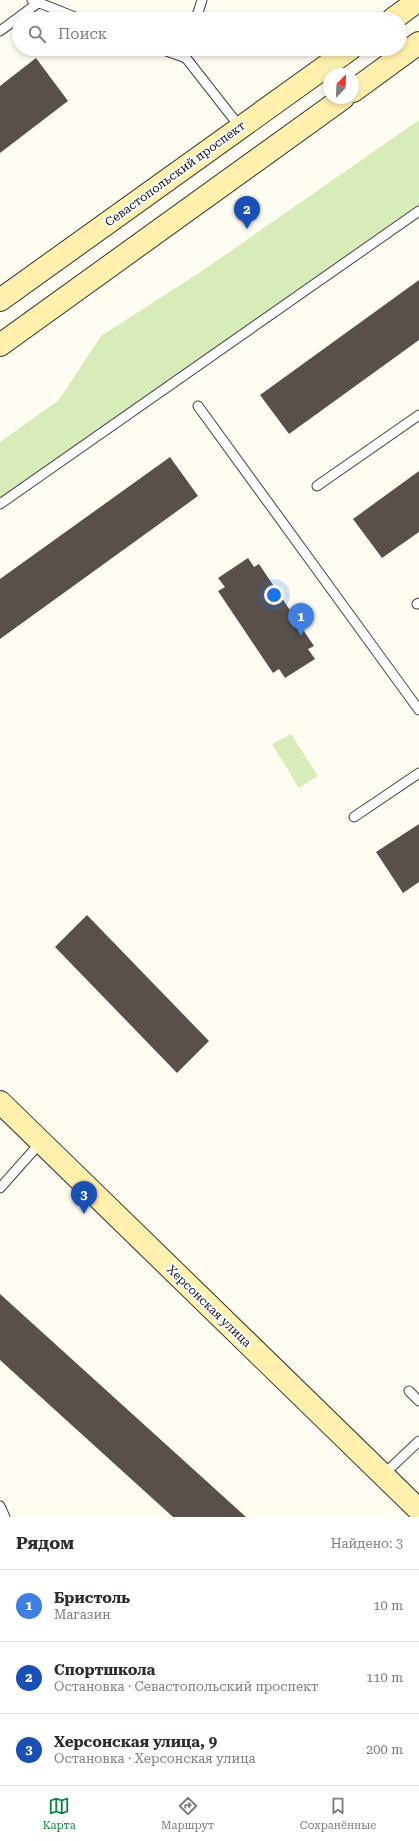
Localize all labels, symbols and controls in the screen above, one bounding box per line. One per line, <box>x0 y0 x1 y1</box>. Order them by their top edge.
search box <box>12 12 407 56</box>
icon: search <box>26 23 48 45</box>
text: Поиск <box>58 25 107 43</box>
north arrow <box>323 68 359 104</box>
street label: Севастопольский проспект <box>102 118 248 230</box>
pin: 2 <box>234 196 260 229</box>
your location <box>264 585 284 605</box>
pin: 1 <box>288 603 314 636</box>
pin: 3 <box>71 1181 97 1214</box>
street label: Херсонская улица <box>164 1262 254 1350</box>
text: Рядом <box>16 1533 74 1553</box>
text: Найдено: 3 <box>331 1536 403 1551</box>
text: Бристоль <box>54 1589 130 1607</box>
text: 1 <box>25 1598 33 1613</box>
text: 10 m <box>373 1598 403 1613</box>
text: Магазин <box>54 1607 111 1622</box>
text: Спортшкола <box>54 1661 155 1679</box>
text: 2 <box>25 1670 33 1685</box>
text: 110 m <box>366 1670 403 1685</box>
text: Остановка · Севастопольский проспект <box>54 1679 318 1694</box>
text: Херсонская улица, 9 <box>54 1733 217 1751</box>
text: 3 <box>25 1742 33 1757</box>
text: 200 m <box>366 1742 403 1757</box>
text: Остановка · Херсонская улица <box>54 1751 256 1766</box>
tab: Карта <box>43 1795 76 1832</box>
tab: Маршрут <box>161 1795 214 1832</box>
tab: Сохранённые <box>300 1795 376 1832</box>

